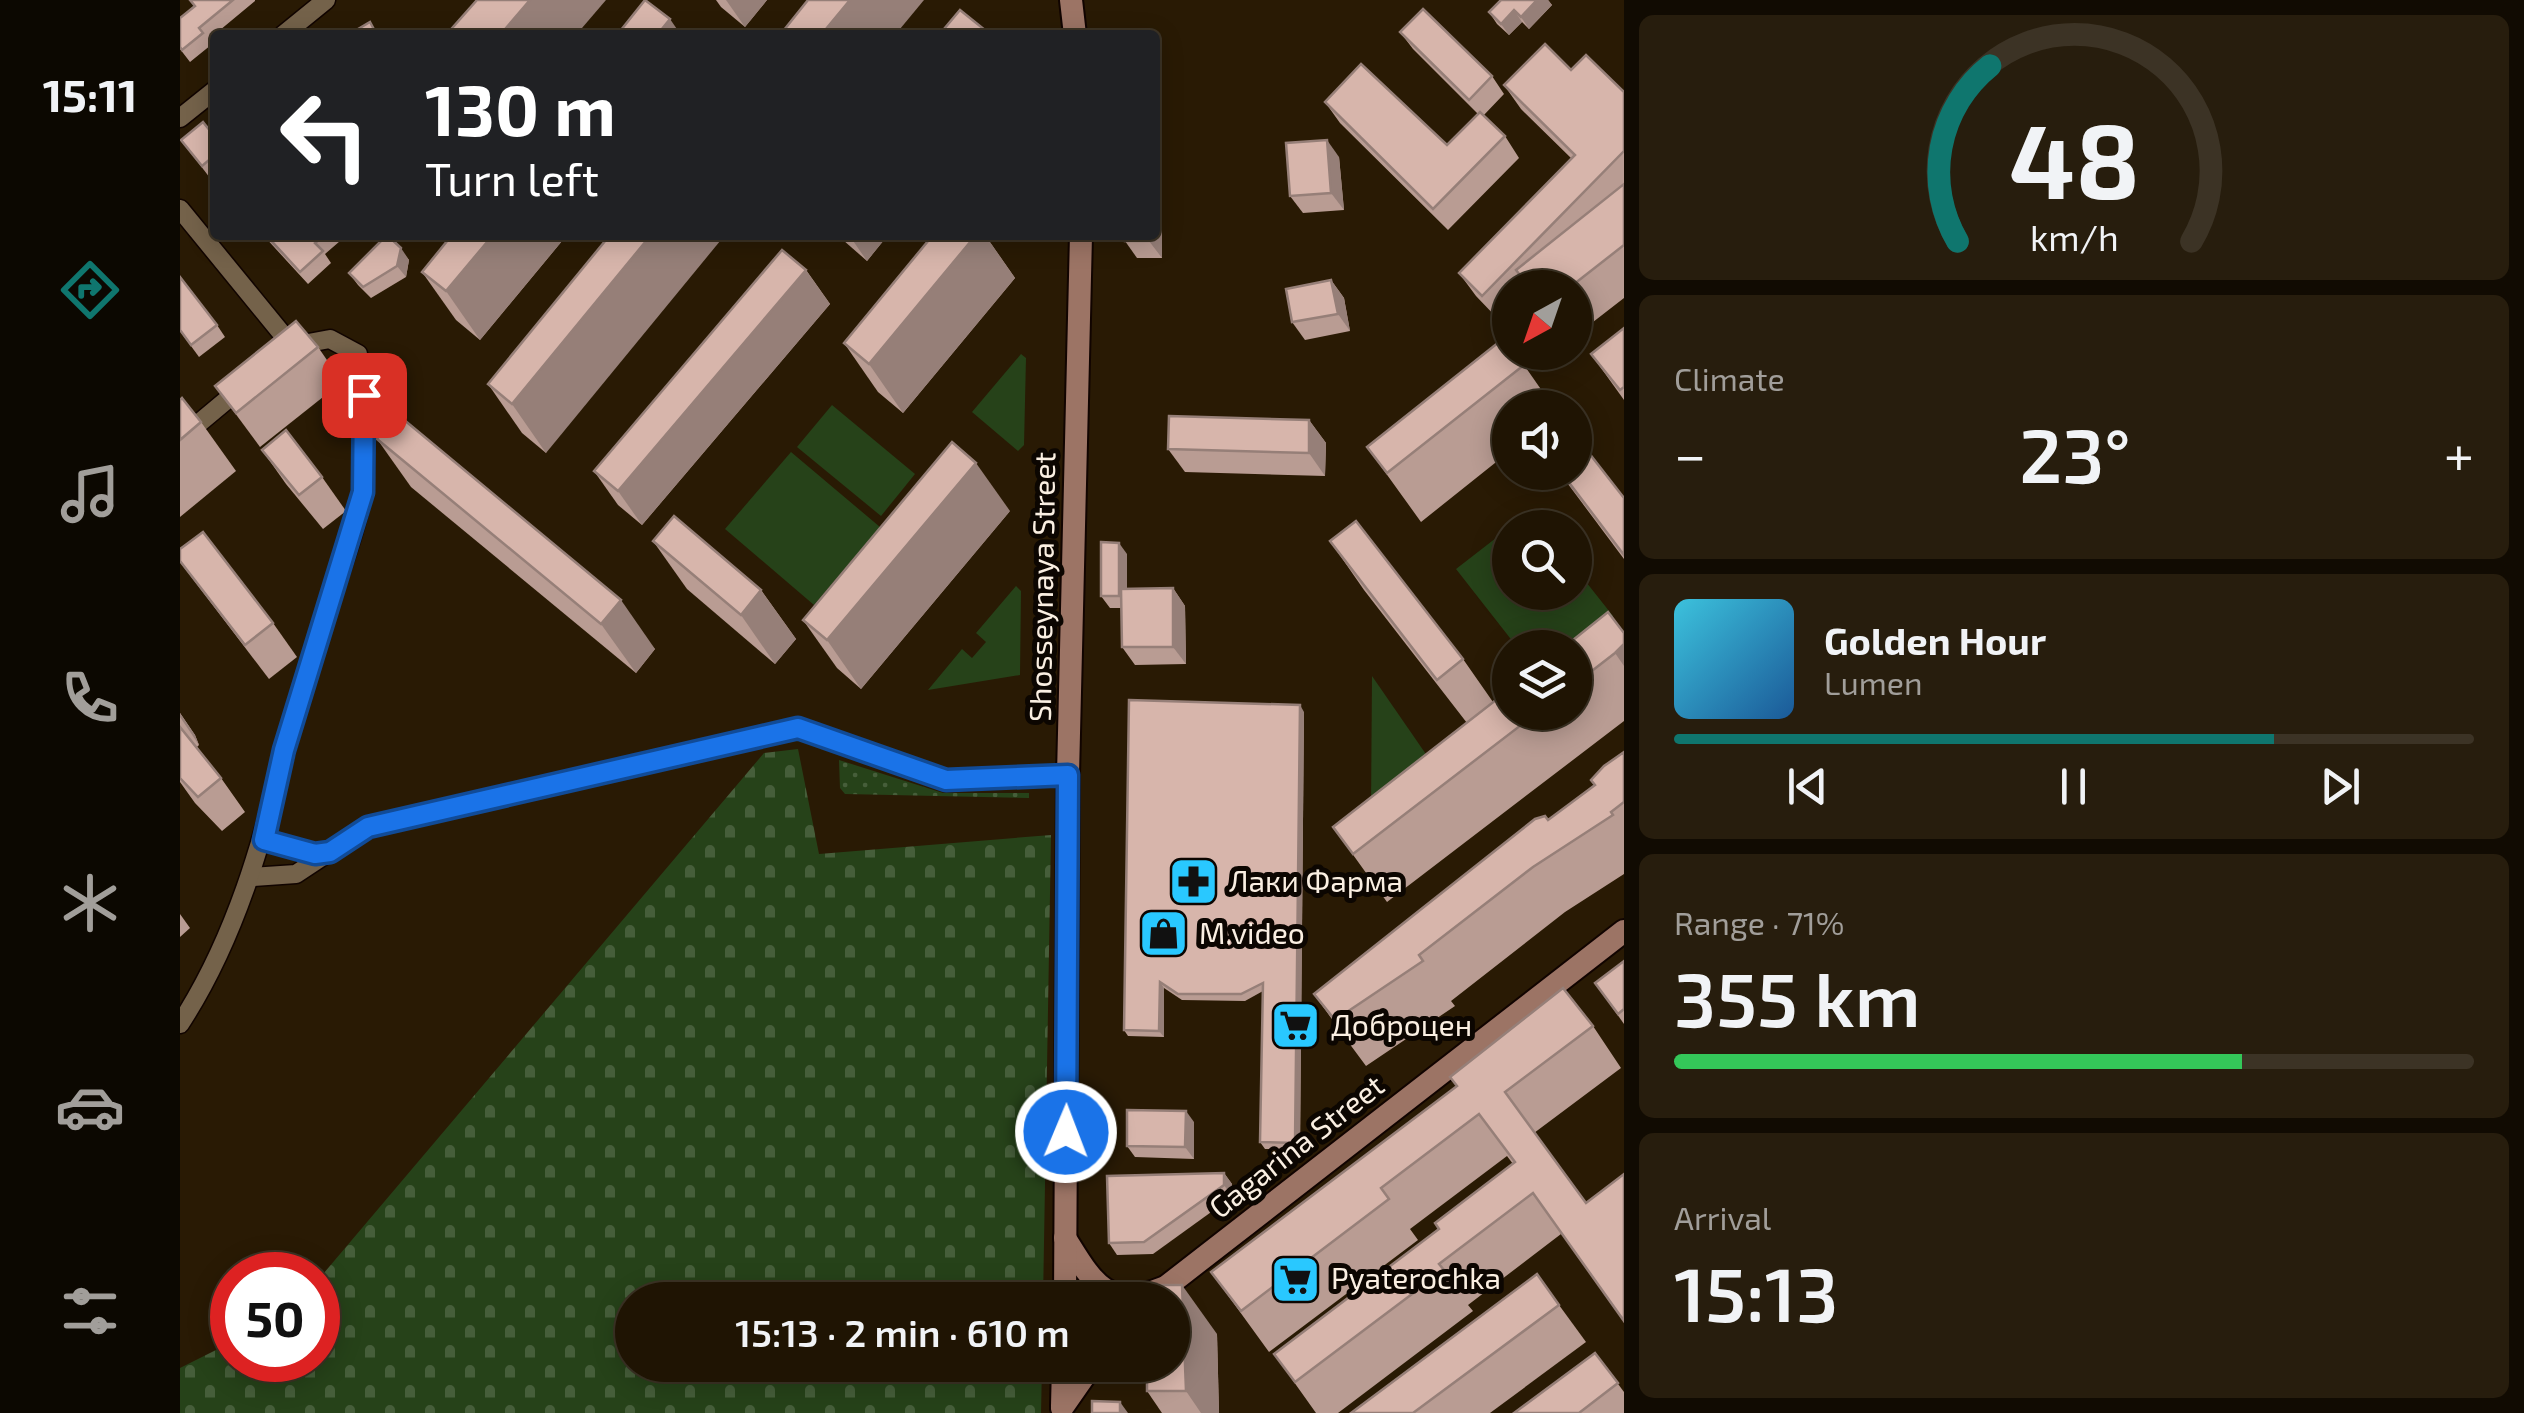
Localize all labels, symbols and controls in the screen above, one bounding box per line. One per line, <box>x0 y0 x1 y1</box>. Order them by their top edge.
text: 130 m <box>425 66 616 150</box>
text: 15:11 <box>43 67 137 121</box>
icon: left <box>260 70 390 200</box>
text: 48 <box>2008 95 2140 220</box>
text: Turn left <box>425 151 599 205</box>
text: km/h <box>2030 215 2118 258</box>
icon: directions <box>55 255 125 325</box>
north arrow <box>1492 270 1592 370</box>
map controls <box>1492 270 1592 730</box>
pin <box>322 353 407 438</box>
text: Climate <box>1674 359 1785 397</box>
icon: arrive <box>337 368 392 423</box>
button: sound <box>1492 390 1592 490</box>
text: 23° <box>2019 408 2131 498</box>
text: − <box>1674 420 1706 486</box>
text: + <box>2444 420 2474 486</box>
street label: Shosseynaya Street <box>1021 452 1061 722</box>
icon: music <box>55 459 125 529</box>
button: search <box>1492 510 1592 610</box>
text: Golden Hour <box>1824 617 2046 663</box>
button: layers <box>1492 630 1592 730</box>
icon: phone <box>55 663 125 733</box>
text: Lumen <box>1824 663 1923 701</box>
icon: previous <box>1780 759 1835 814</box>
icon: pause <box>2046 759 2101 814</box>
icon: next <box>2313 759 2368 814</box>
pharmacy icon: Лаки Фарма <box>1168 856 1220 908</box>
place label: Лаки Фарма <box>1229 862 1403 898</box>
icon: climate <box>55 868 125 938</box>
text: Range · 71% <box>1674 903 1844 941</box>
shop icon: M.video <box>1138 908 1190 960</box>
place label: M.video <box>1199 914 1305 950</box>
text: 355 km <box>1674 952 1921 1042</box>
supermarket icon: Доброцен <box>1270 1000 1322 1052</box>
place label: Доброцен <box>1331 1006 1472 1042</box>
street label: Gagarina Street <box>1201 1066 1390 1225</box>
icon: car <box>55 1072 125 1142</box>
position arrow <box>1014 1080 1118 1184</box>
text: Arrival <box>1674 1198 1771 1236</box>
text: 15:13 <box>1674 1247 1838 1337</box>
speed limit sign: 50 <box>210 1252 340 1382</box>
supermarket icon: Pyaterochka <box>1270 1253 1322 1305</box>
place label: Pyaterochka <box>1331 1259 1501 1295</box>
icon: filters <box>55 1276 125 1346</box>
text: 15:13 · 2 min · 610 m <box>735 1309 1070 1355</box>

